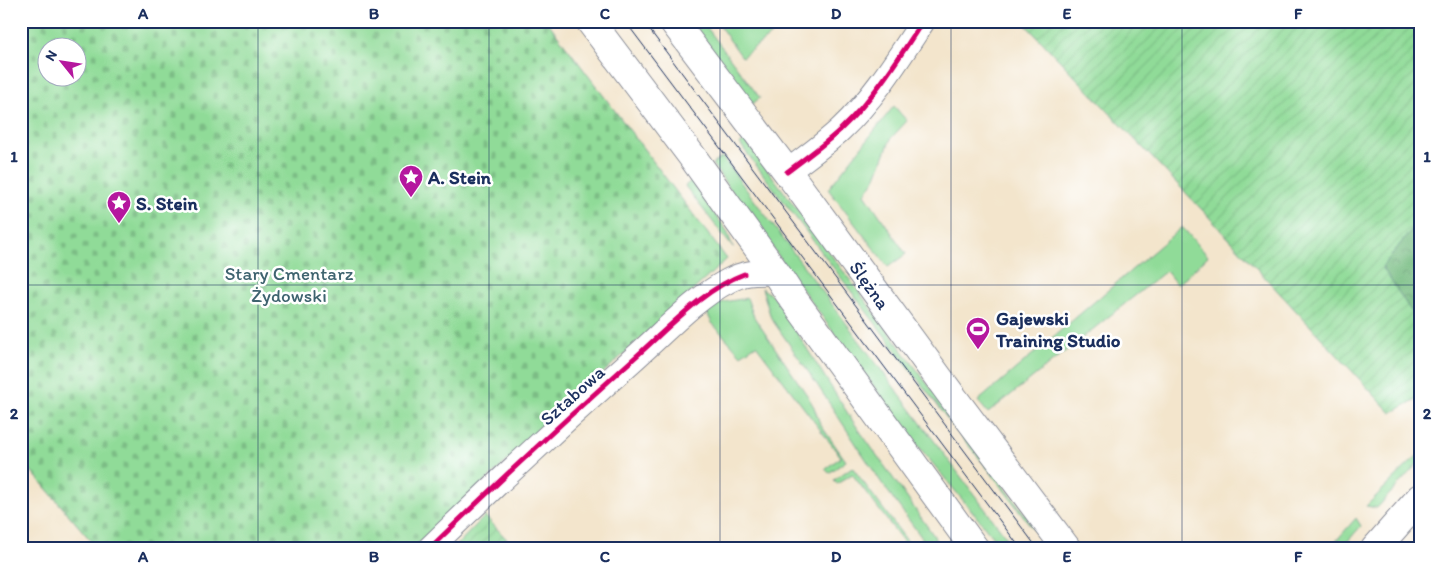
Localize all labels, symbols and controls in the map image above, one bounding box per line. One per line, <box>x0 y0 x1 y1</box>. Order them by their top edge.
text: A <box>137 4 149 23</box>
text: B <box>369 4 380 23</box>
text: C <box>600 4 611 23</box>
text: D <box>831 4 842 23</box>
text: E <box>1063 4 1072 23</box>
text: F <box>1294 4 1303 23</box>
north arrow <box>38 38 88 88</box>
text: N <box>41 47 61 64</box>
text: 1 <box>10 147 18 166</box>
text: 1 <box>1423 147 1431 166</box>
place icon: A. Stein <box>398 164 424 198</box>
place label: A. Stein <box>427 166 492 189</box>
place icon: S. Stein <box>106 190 132 224</box>
place label: S. Stein <box>136 192 198 215</box>
street label: Ślężna <box>844 257 895 314</box>
park label: Stary Cmentarz Żydowski <box>225 262 354 307</box>
place label: Gajewski Training Studio <box>995 307 1121 352</box>
sports icon: Gajewski Training Studio <box>965 316 991 350</box>
street label: Sztabowa <box>535 360 609 430</box>
text: 2 <box>10 404 19 423</box>
text: 2 <box>1423 404 1432 423</box>
text: A <box>137 547 149 566</box>
text: B <box>369 547 380 566</box>
text: C <box>600 547 611 566</box>
text: D <box>831 547 842 566</box>
text: E <box>1063 547 1072 566</box>
text: F <box>1294 547 1303 566</box>

